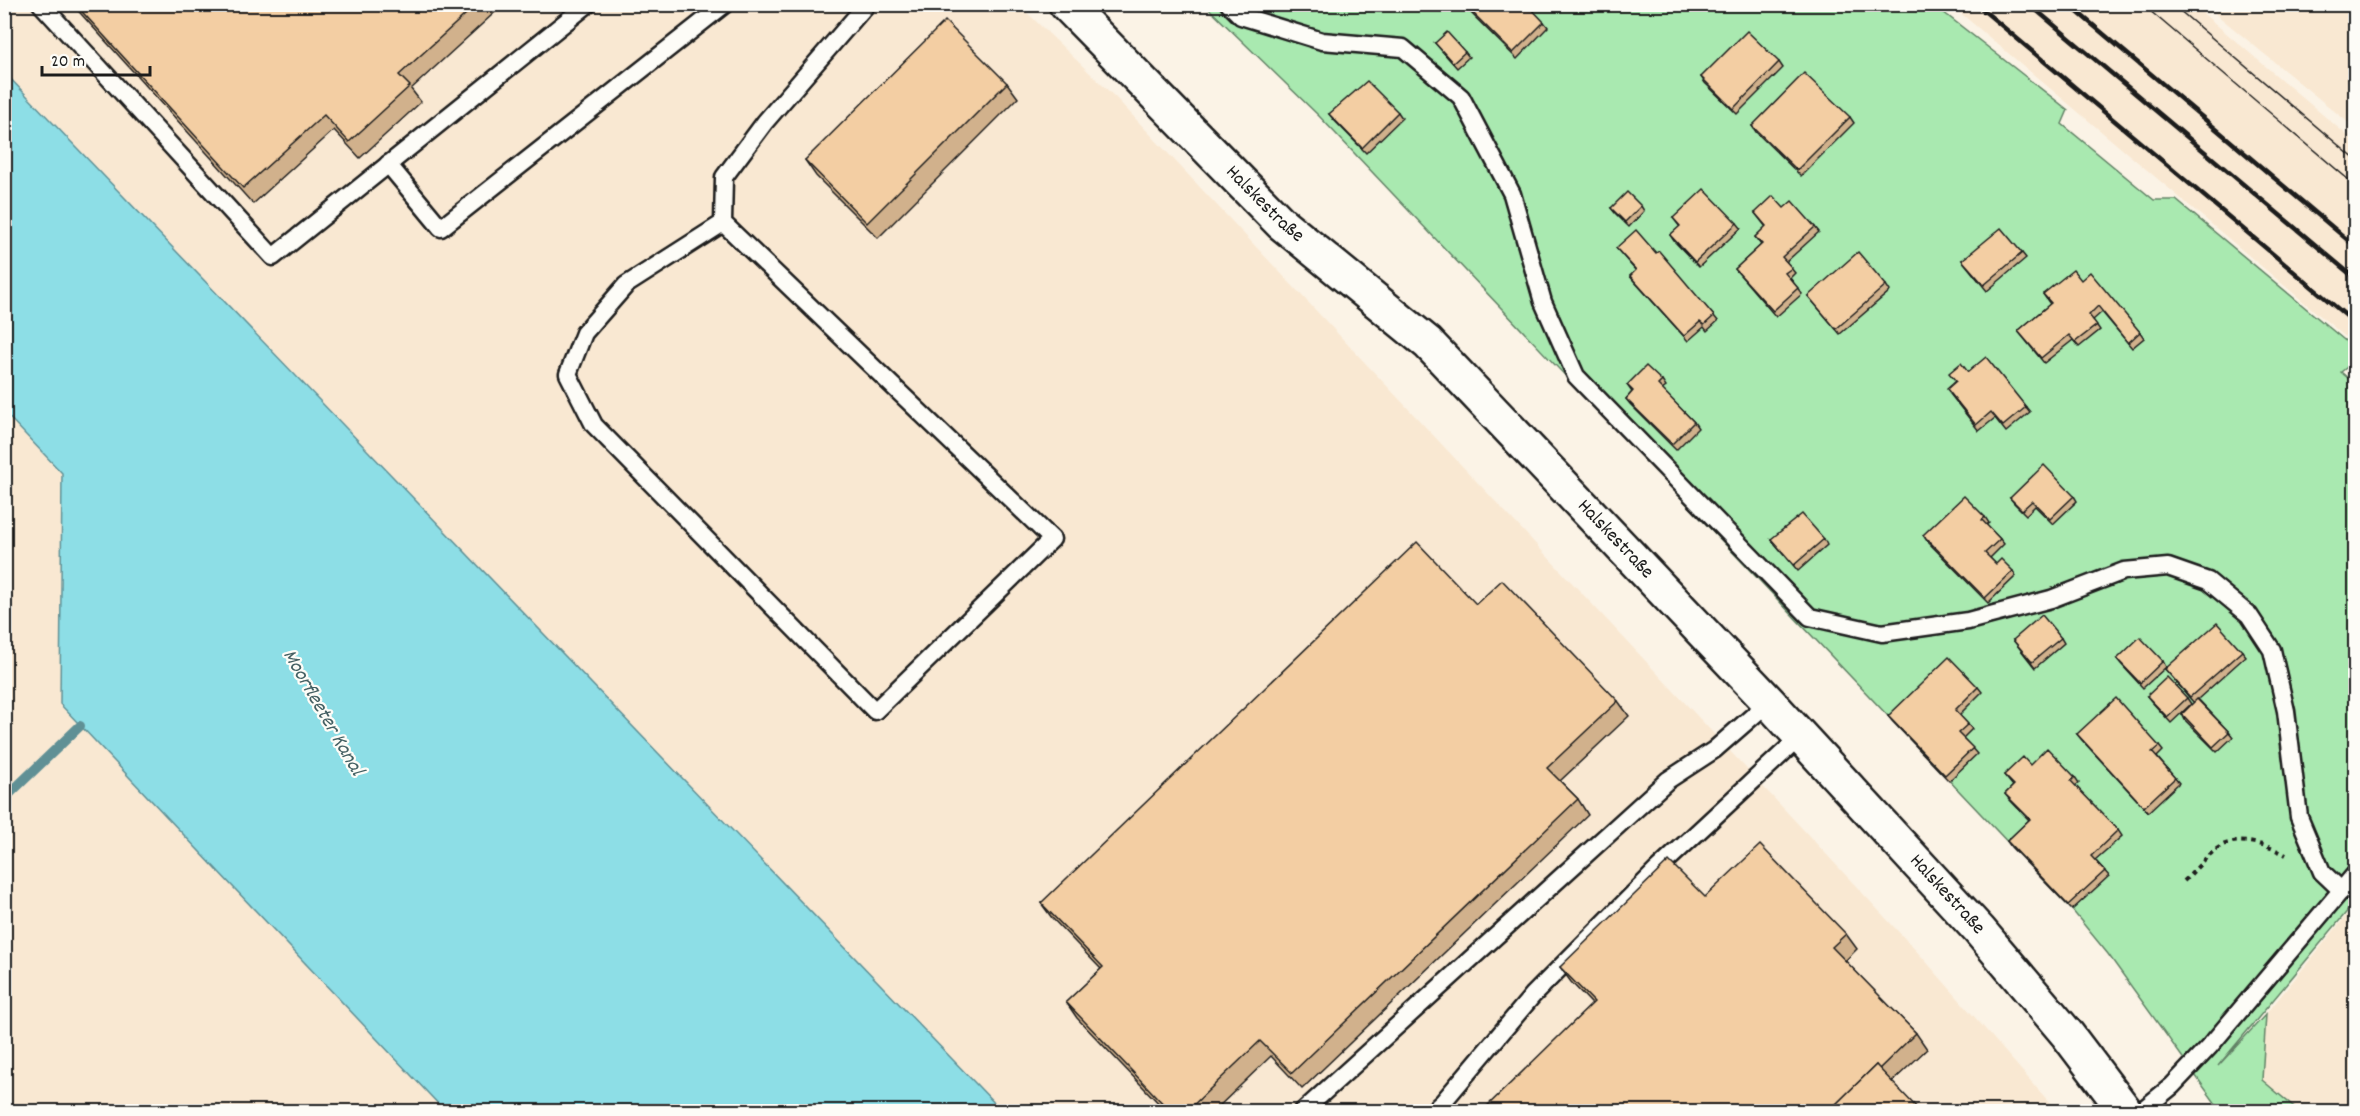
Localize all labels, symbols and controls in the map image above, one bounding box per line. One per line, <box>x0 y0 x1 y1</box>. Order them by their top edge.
scale bar <box>42 39 150 77</box>
text: 20 m <box>51 50 85 75</box>
street label: Halskestraße <box>1218 159 1310 250</box>
street label: Halskestraße <box>1570 494 1660 586</box>
water label: Moorfleeter Kanal <box>274 644 371 783</box>
street label: Halskestraße <box>1902 848 1991 942</box>

